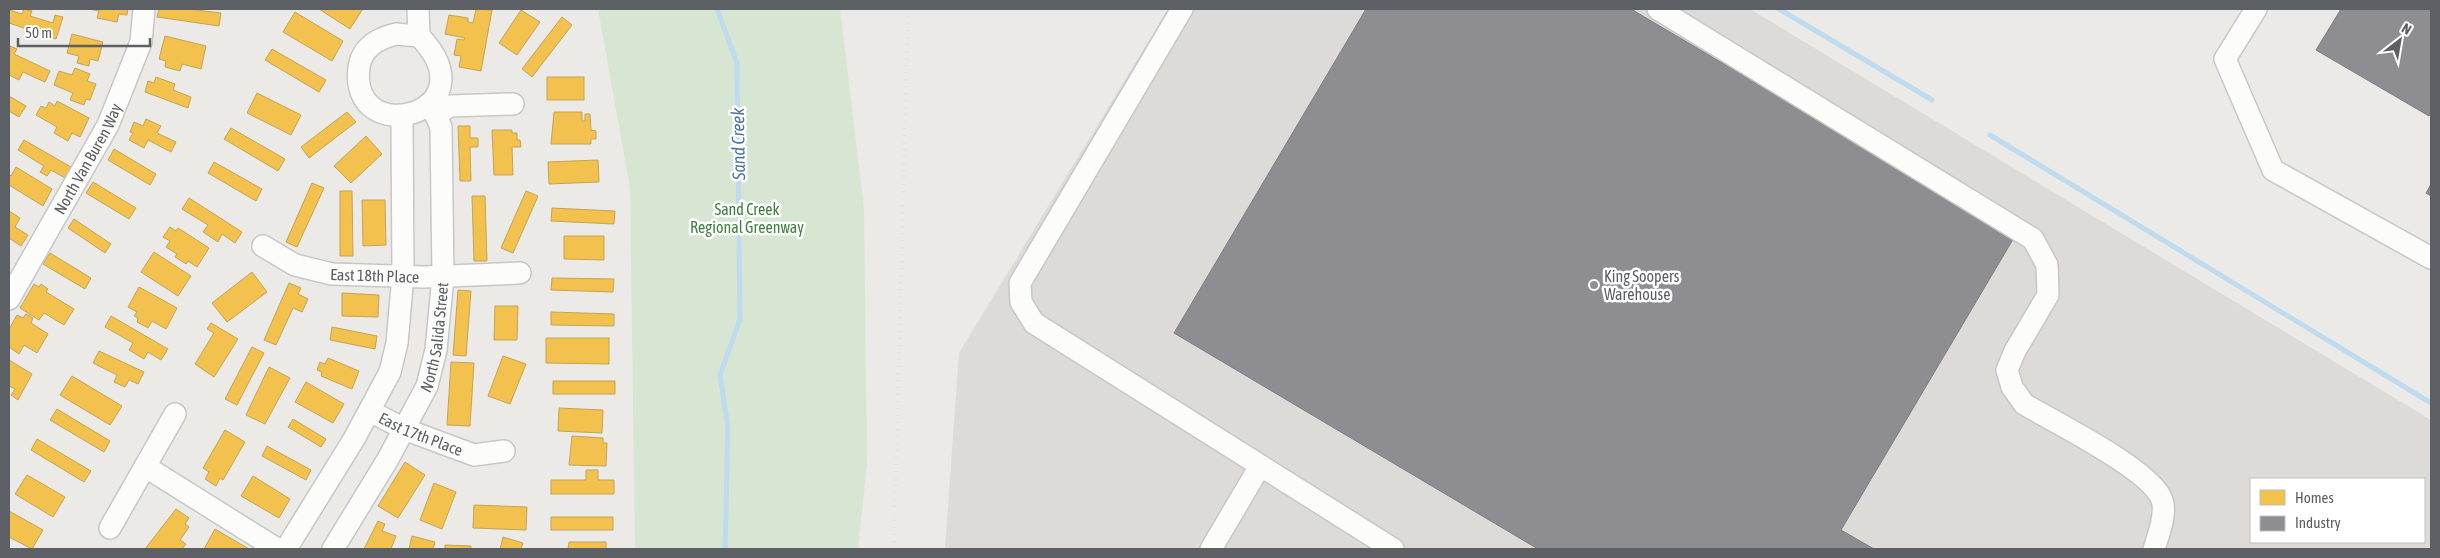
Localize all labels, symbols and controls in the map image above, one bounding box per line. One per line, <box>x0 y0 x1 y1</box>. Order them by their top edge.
scale bar <box>18 15 150 47</box>
north arrow <box>2375 15 2425 65</box>
text: N <box>2399 20 2414 38</box>
text: 50 m <box>25 24 52 41</box>
street label: North Van Buren Way <box>50 100 126 217</box>
water label: Sand Creek <box>727 107 749 181</box>
park label: Sand Creek Regional Greenway <box>690 200 804 237</box>
street label: East 18th Place <box>330 265 420 286</box>
place label: King Soopers Warehouse <box>1604 267 1680 303</box>
marker: King Soopers Warehouse <box>1588 279 1600 291</box>
street label: North Salida Street <box>416 281 451 395</box>
street label: East 17th Place <box>376 408 465 459</box>
legend <box>2250 478 2425 543</box>
text: Homes <box>2295 489 2334 506</box>
text: Industry <box>2295 514 2341 531</box>

